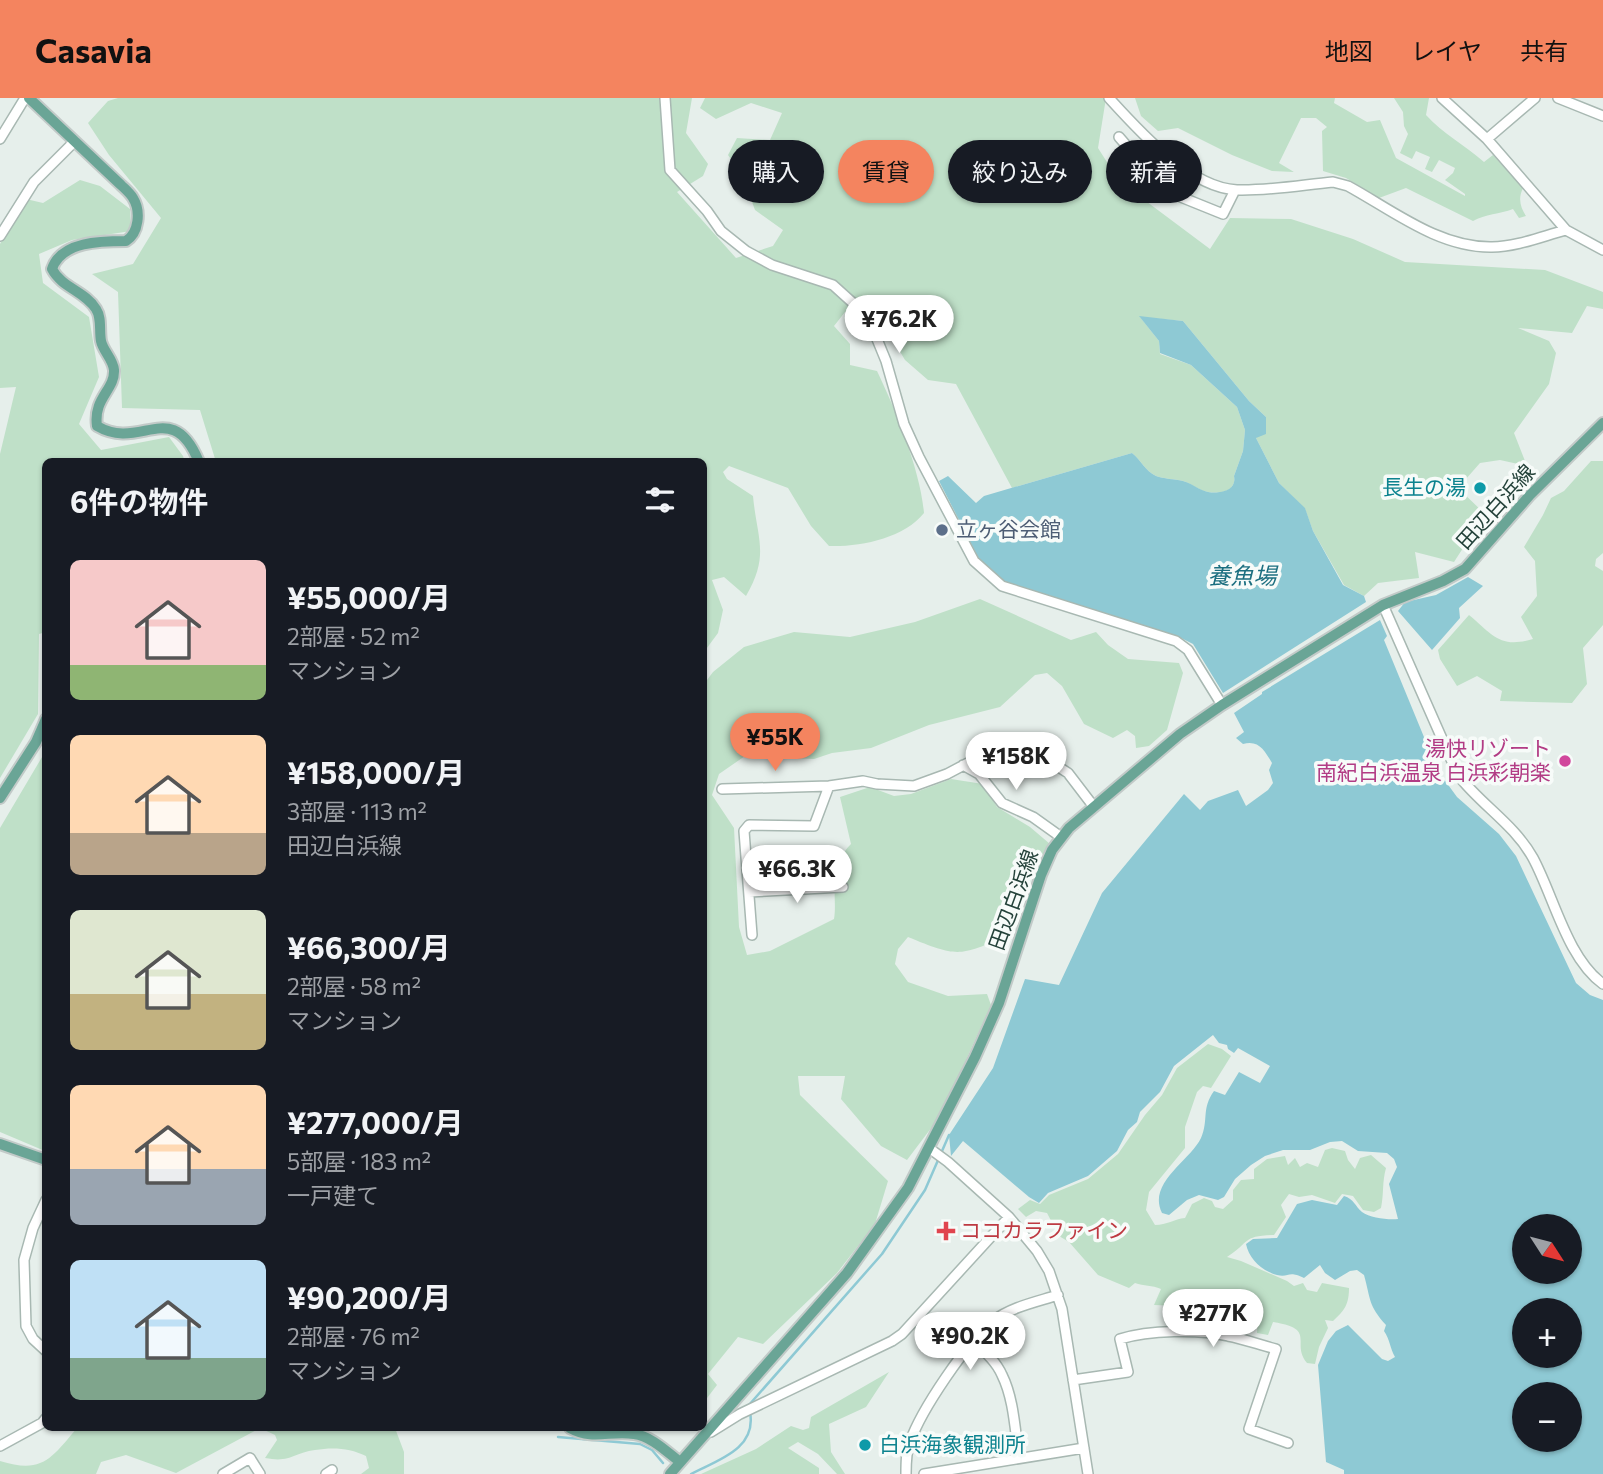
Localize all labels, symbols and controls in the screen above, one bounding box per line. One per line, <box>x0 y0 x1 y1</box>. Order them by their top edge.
text: Casavia <box>35 29 152 70</box>
text: 地図 <box>1325 36 1373 65</box>
text: レイヤ <box>1411 36 1482 65</box>
text: 共有 <box>1520 36 1568 65</box>
chip: 購入 <box>728 140 824 203</box>
chip: 賃貸 <box>838 140 934 203</box>
chip: 絞り込み <box>948 140 1092 203</box>
chip: 新着 <box>1106 140 1202 203</box>
pin: ¥76.2K <box>842 296 956 355</box>
text: ¥76.2K <box>861 304 937 332</box>
street label: 田辺白浜線 <box>1450 459 1539 553</box>
place label: 長生の湯 <box>1382 474 1466 499</box>
marker: 長生の湯 <box>1472 480 1488 496</box>
icon: filters <box>641 481 679 519</box>
text: 6件の物件 <box>70 482 209 519</box>
place label: 立ヶ谷会館 <box>956 516 1061 541</box>
marker: 立ヶ谷会館 <box>934 522 950 538</box>
water label: 養魚場 <box>1208 561 1280 589</box>
text: ¥55,000/月 <box>287 578 451 615</box>
icon: home <box>126 588 210 672</box>
text: 2部屋 · 52 m² <box>287 622 420 650</box>
text: マンション <box>287 656 402 684</box>
pin: ¥55K <box>734 714 816 773</box>
text: ¥55K <box>746 722 804 750</box>
pin: ¥158K <box>967 732 1065 792</box>
place label: 湯快リゾート 南紀白浜温泉 白浜彩朝楽 <box>1316 735 1551 784</box>
text: ¥158K <box>982 741 1050 769</box>
text: ¥158,000/月 <box>287 753 465 790</box>
marker: 湯快リゾート 南紀白浜温泉 白浜彩朝楽 <box>1557 753 1573 769</box>
icon: home <box>126 763 210 847</box>
text: 3部屋 · 113 m² <box>287 797 427 825</box>
text: 田辺白浜線 <box>287 831 402 859</box>
pin: ¥66.3K <box>740 846 854 905</box>
street label: 田辺白浜線 <box>983 846 1042 953</box>
text: ¥66.3K <box>758 854 836 882</box>
text: ¥66,300/月 <box>287 928 451 965</box>
icon: home <box>126 938 210 1022</box>
text: 2部屋 · 58 m² <box>287 972 421 1000</box>
text: マンション <box>287 1006 402 1034</box>
text: ¥277,000/月 <box>287 1103 464 1140</box>
icon: home <box>126 1113 210 1197</box>
text: 5部屋 · 183 m² <box>287 1147 431 1175</box>
text: 一戸建て <box>287 1181 379 1209</box>
north arrow <box>1512 1214 1582 1284</box>
map controls <box>1512 1214 1582 1452</box>
place label: ココカラファイン <box>960 1217 1128 1242</box>
marker: ココカラファイン <box>938 1223 954 1239</box>
text: ¥90,200/月 <box>287 1278 452 1315</box>
icon: home <box>126 1288 210 1372</box>
pin: ¥277K <box>1164 1290 1262 1349</box>
text: ¥277K <box>1178 1298 1248 1326</box>
button: + <box>1512 1298 1582 1368</box>
pin: ¥90.2K <box>913 1312 1027 1372</box>
text: ¥90.2K <box>930 1321 1010 1349</box>
text: 2部屋 · 76 m² <box>287 1322 420 1350</box>
text: マンション <box>287 1356 402 1384</box>
button: − <box>1512 1382 1582 1452</box>
place label: 白浜海象観測所 <box>879 1431 1026 1456</box>
marker: 白浜海象観測所 <box>857 1437 873 1453</box>

